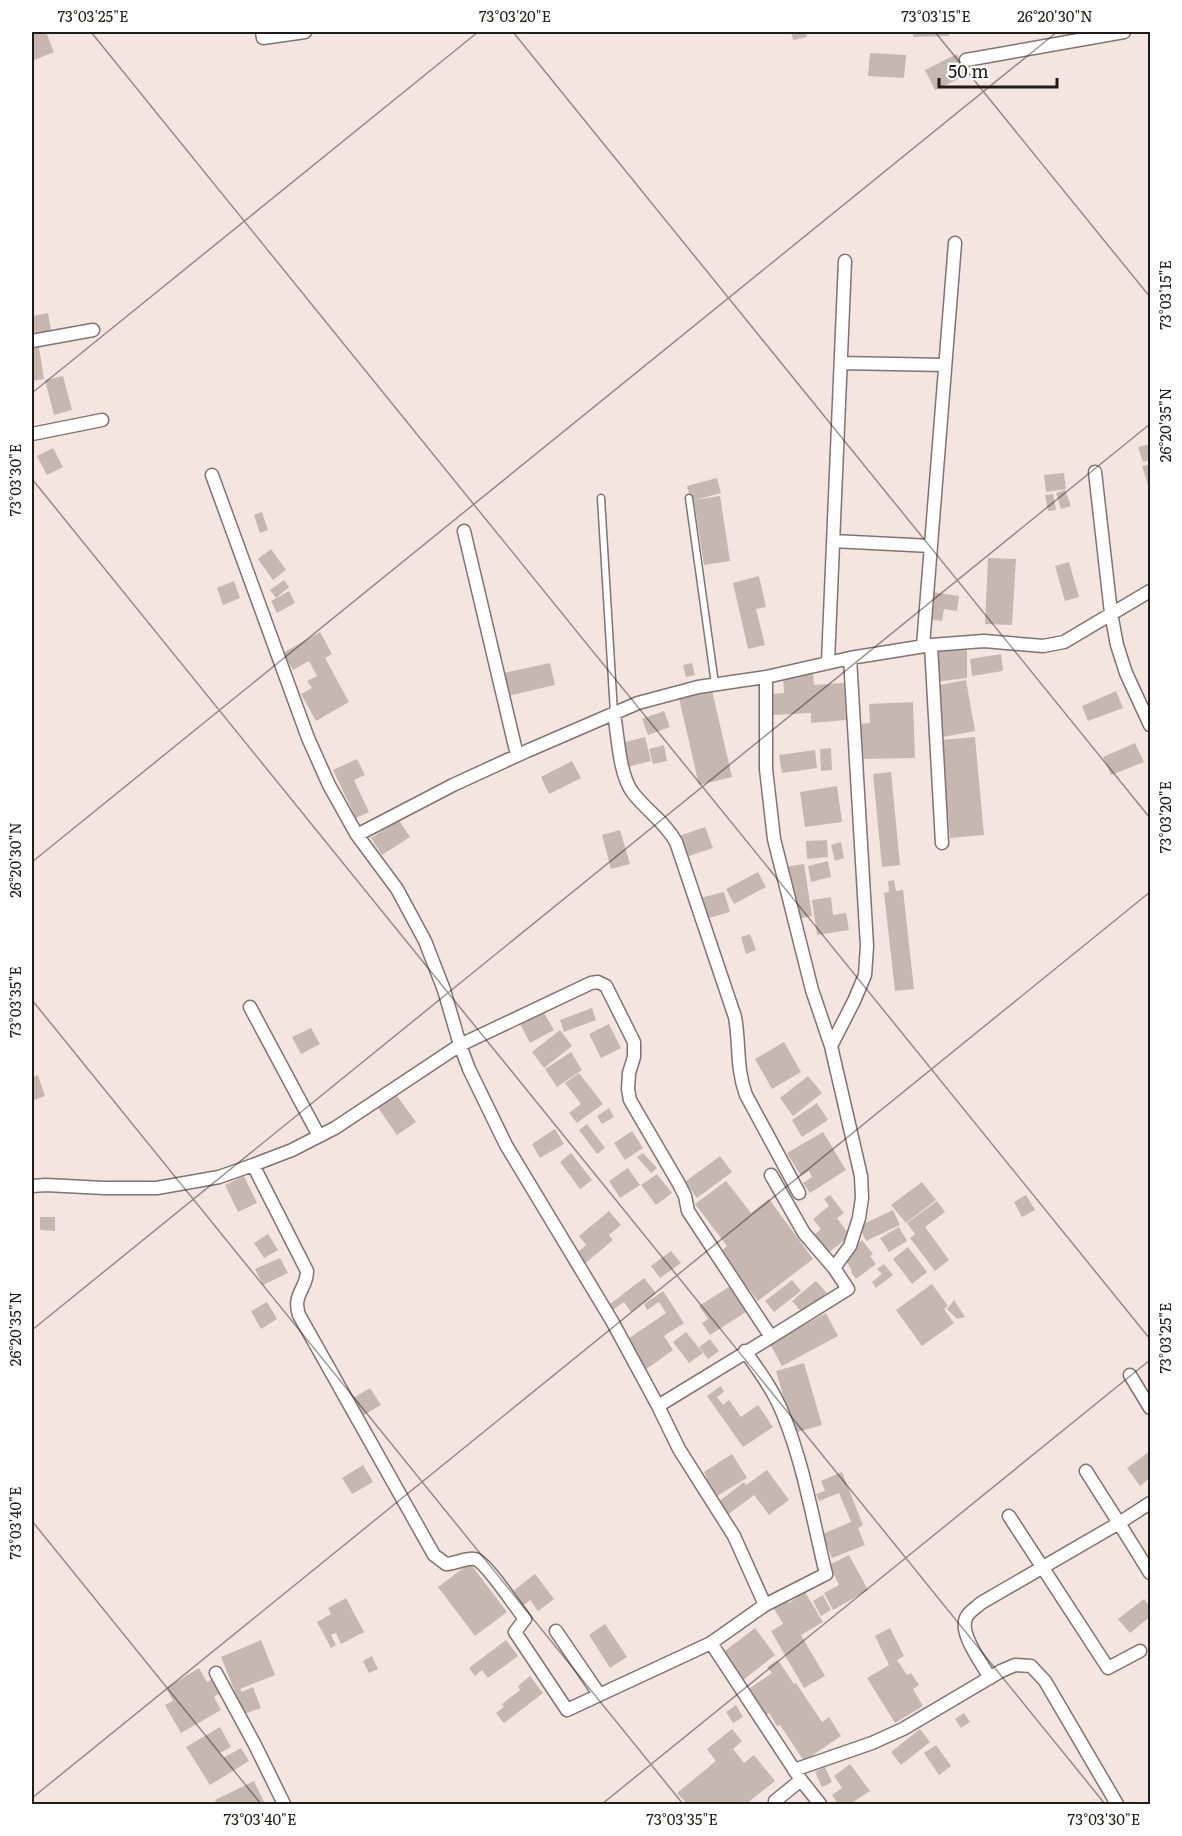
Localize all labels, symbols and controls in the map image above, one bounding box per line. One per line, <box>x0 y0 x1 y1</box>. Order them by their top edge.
text: 73°03'25"E <box>57 4 129 27</box>
text: 73°03'20"E <box>479 4 551 27</box>
text: 73°03'15"E <box>901 4 971 27</box>
text: 26°20'30"N <box>1017 4 1093 27</box>
scale bar <box>939 51 1058 89</box>
text: 50 m <box>948 57 989 84</box>
text: 73°03'15"E <box>1153 260 1176 330</box>
text: 26°20'35"N <box>1153 388 1176 462</box>
text: 73°03'30"E <box>3 444 26 516</box>
text: 73°03'20"E <box>1153 781 1176 853</box>
text: 26°20'30"N <box>3 822 26 898</box>
text: 73°03'35"E <box>3 966 26 1038</box>
text: 26°20'35"N <box>3 1292 26 1366</box>
text: 73°03'25"E <box>1153 1302 1176 1374</box>
text: 73°03'40"E <box>3 1487 26 1559</box>
text: 73°03'40"E <box>224 1807 296 1830</box>
text: 73°03'35"E <box>646 1807 718 1830</box>
text: 73°03'30"E <box>1068 1807 1140 1830</box>

